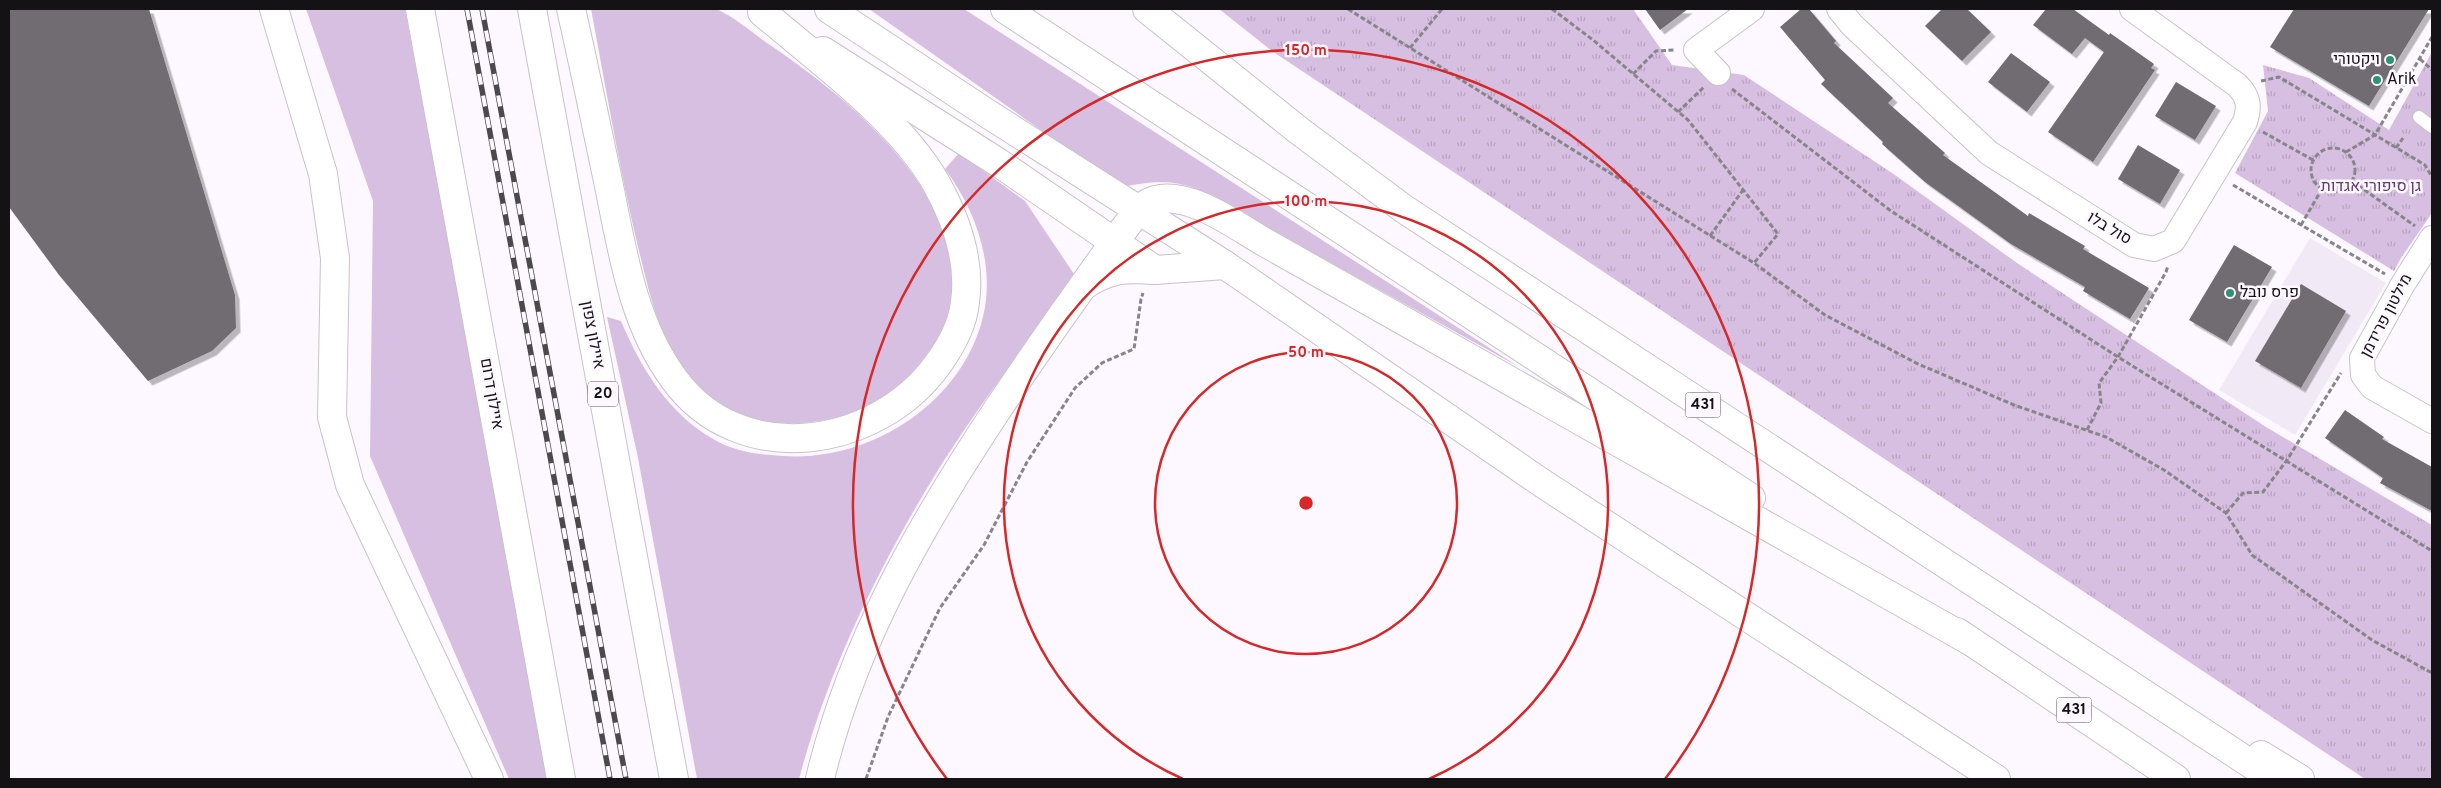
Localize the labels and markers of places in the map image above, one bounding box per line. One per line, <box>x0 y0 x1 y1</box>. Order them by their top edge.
place label: ויקטורי <box>2333 50 2380 70</box>
marker: ויקטורי <box>2384 54 2396 66</box>
place label: Arik <box>2387 70 2417 90</box>
marker: Arik <box>2371 74 2383 86</box>
place label: פרס נובל <box>2240 283 2299 303</box>
marker: פרס נובל <box>2224 287 2236 299</box>
centre of rings <box>1297 494 1315 512</box>

